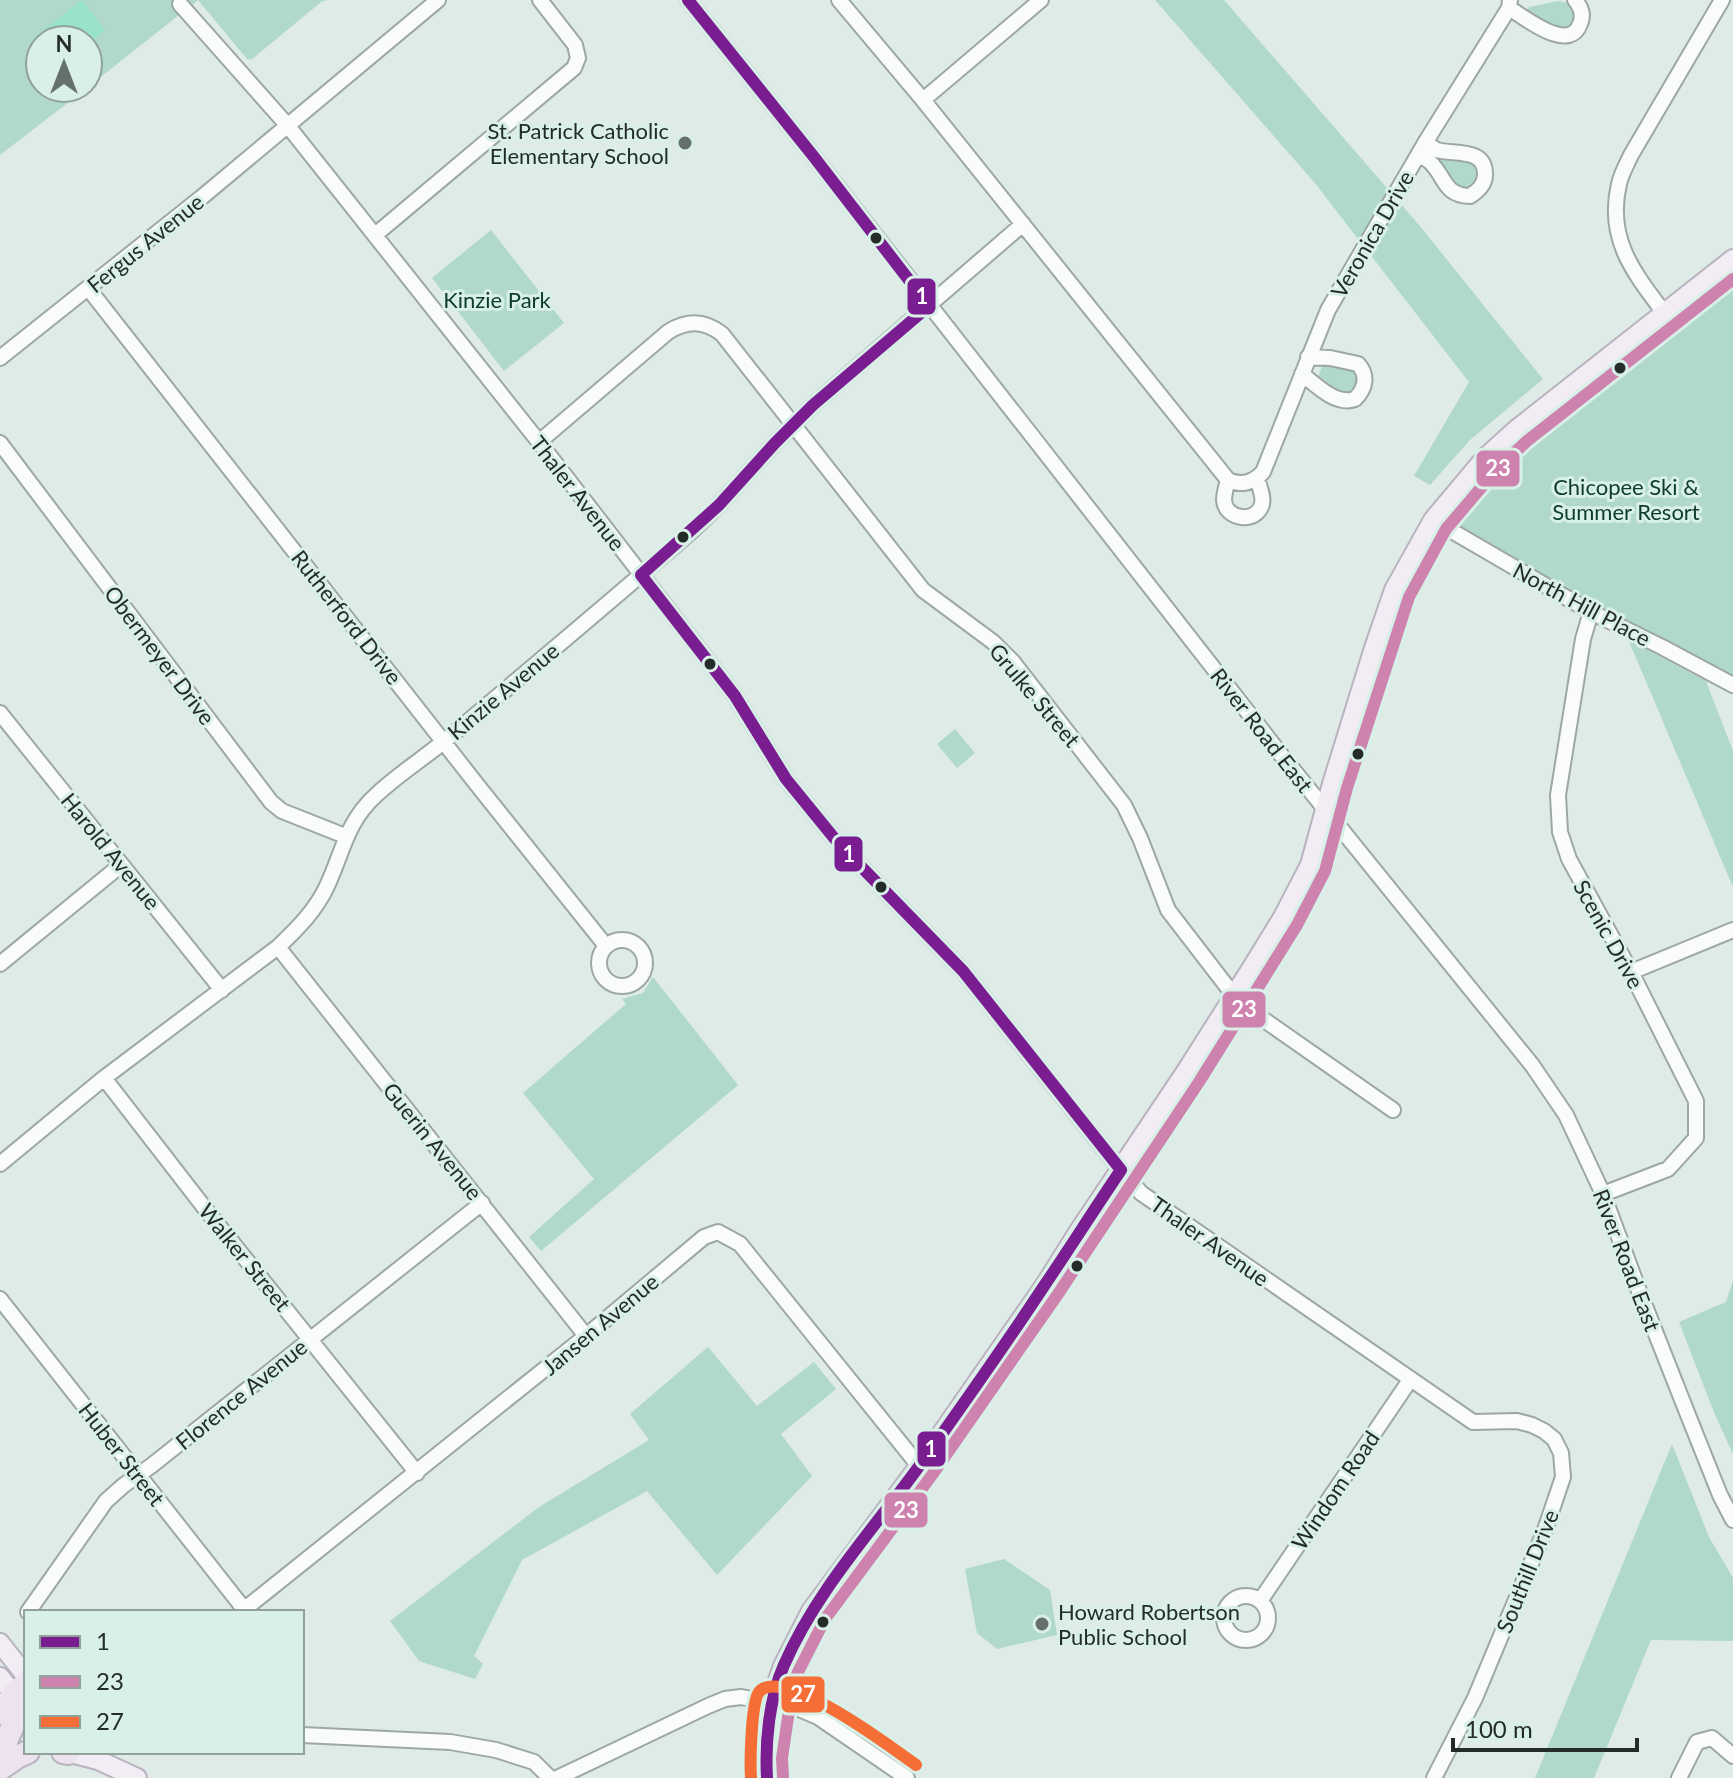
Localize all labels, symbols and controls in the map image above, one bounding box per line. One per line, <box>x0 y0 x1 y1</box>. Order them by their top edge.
north arrow <box>24 24 104 104</box>
text: N <box>56 30 72 57</box>
place label: St. Patrick Catholic Elementary School <box>488 117 669 169</box>
marker: St. Patrick Catholic Elementary School <box>676 134 694 152</box>
street label: Veronica Drive <box>1325 166 1419 302</box>
street label: Fergus Avenue <box>81 188 209 298</box>
unlabelled marker <box>868 230 884 246</box>
line badge: 1 <box>906 277 937 316</box>
text: 1 <box>916 282 928 309</box>
park label: Kinzie Park <box>443 286 552 313</box>
unlabelled marker <box>1612 360 1628 376</box>
street label: Thaler Avenue <box>525 430 631 556</box>
line badge: 23 <box>1475 449 1521 488</box>
text: 23 <box>1485 454 1511 481</box>
park label: Chicopee Ski & Summer Resort <box>1552 473 1700 525</box>
unlabelled marker <box>675 529 691 545</box>
street label: Rutherford Drive <box>286 544 408 690</box>
street label: North Hill Place <box>1509 556 1655 652</box>
street label: Obermeyer Drive <box>99 580 221 730</box>
street label: Kinzie Avenue <box>442 637 564 745</box>
street label: Grulke Street <box>984 638 1086 752</box>
unlabelled marker <box>702 656 718 672</box>
street label: River Road East <box>1205 663 1319 798</box>
unlabelled marker <box>1350 746 1366 762</box>
street label: Harold Avenue <box>56 787 166 915</box>
line badge: 1 <box>833 835 864 873</box>
text: 1 <box>843 840 855 867</box>
street label: Scenic Drive <box>1568 875 1650 993</box>
unlabelled marker <box>873 879 889 895</box>
line badge: 23 <box>1221 990 1267 1029</box>
text: 23 <box>1231 995 1257 1022</box>
street label: Guerin Avenue <box>377 1077 489 1205</box>
street label: River Road East <box>1587 1185 1667 1335</box>
street label: Thaler Avenue <box>1146 1190 1274 1292</box>
street label: Walker Street <box>193 1198 297 1316</box>
unlabelled marker <box>1069 1258 1085 1274</box>
street label: Jansen Avenue <box>536 1268 664 1380</box>
street label: Florence Avenue <box>170 1333 312 1455</box>
street label: Huber Street <box>73 1397 171 1511</box>
street label: Windom Road <box>1285 1425 1385 1555</box>
line badge: 1 <box>916 1430 947 1468</box>
text: 1 <box>925 1435 937 1462</box>
line badge: 23 <box>883 1491 929 1529</box>
text: 23 <box>893 1496 919 1523</box>
street label: Southill Drive <box>1490 1505 1564 1637</box>
place label: Howard Robertson Public School <box>1058 1598 1240 1650</box>
legend <box>24 1610 304 1754</box>
unlabelled marker <box>815 1614 831 1630</box>
marker: Howard Robertson Public School <box>1033 1615 1051 1633</box>
text: 1 <box>96 1626 110 1655</box>
text: 23 <box>96 1666 124 1695</box>
line badge: 27 <box>780 1675 826 1714</box>
text: 27 <box>790 1680 816 1707</box>
scale bar <box>1453 1702 1637 1752</box>
text: 27 <box>96 1706 124 1735</box>
text: 100 m <box>1465 1714 1533 1743</box>

